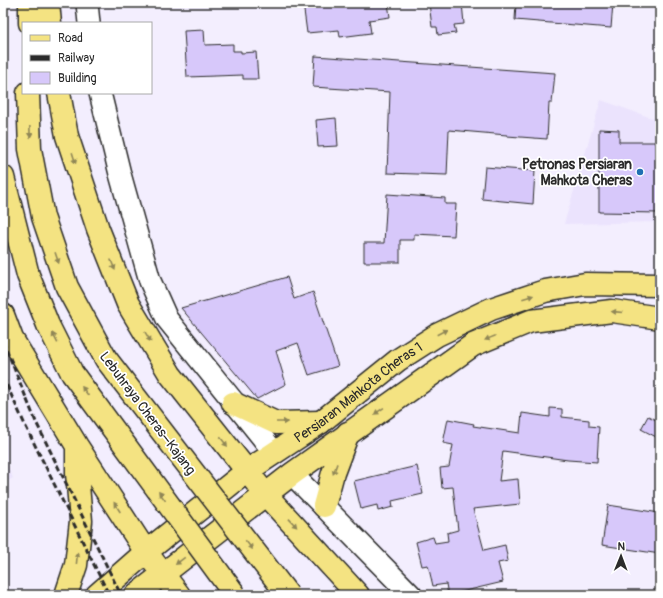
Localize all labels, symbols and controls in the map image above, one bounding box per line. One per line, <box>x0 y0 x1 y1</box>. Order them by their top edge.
legend <box>22 22 152 94</box>
text: Road <box>58 31 83 46</box>
text: Railway <box>58 51 94 66</box>
text: Building <box>58 71 97 86</box>
one-way arrow <box>27 126 33 139</box>
one-way arrow <box>71 152 77 164</box>
place label: Petronas Persiaran Mahkota Cheras <box>522 156 633 189</box>
marker: Petronas Persiaran Mahkota Cheras <box>635 167 645 177</box>
one-way arrow <box>54 253 60 265</box>
one-way arrow <box>110 259 116 271</box>
one-way arrow <box>522 294 534 300</box>
one-way arrow <box>610 309 623 315</box>
one-way arrow <box>437 329 448 335</box>
one-way arrow <box>145 331 152 343</box>
one-way arrow <box>51 332 58 344</box>
one-way arrow <box>484 335 496 341</box>
street label: Persiaran Mahkota Cheras 1 <box>291 339 426 447</box>
street label: Lebuhraya Cheras–Kajang <box>96 348 199 478</box>
one-way arrow <box>82 386 90 396</box>
one-way arrow <box>374 407 385 416</box>
one-way arrow <box>276 419 289 425</box>
one-way arrow <box>220 437 229 448</box>
one-way arrow <box>332 464 338 476</box>
one-way arrow <box>158 490 166 501</box>
one-way arrow <box>113 502 121 512</box>
one-way arrow <box>288 518 297 529</box>
north arrow <box>601 536 641 576</box>
one-way arrow <box>245 539 254 550</box>
text: N <box>617 540 626 553</box>
one-way arrow <box>74 552 80 564</box>
one-way arrow <box>174 557 185 565</box>

